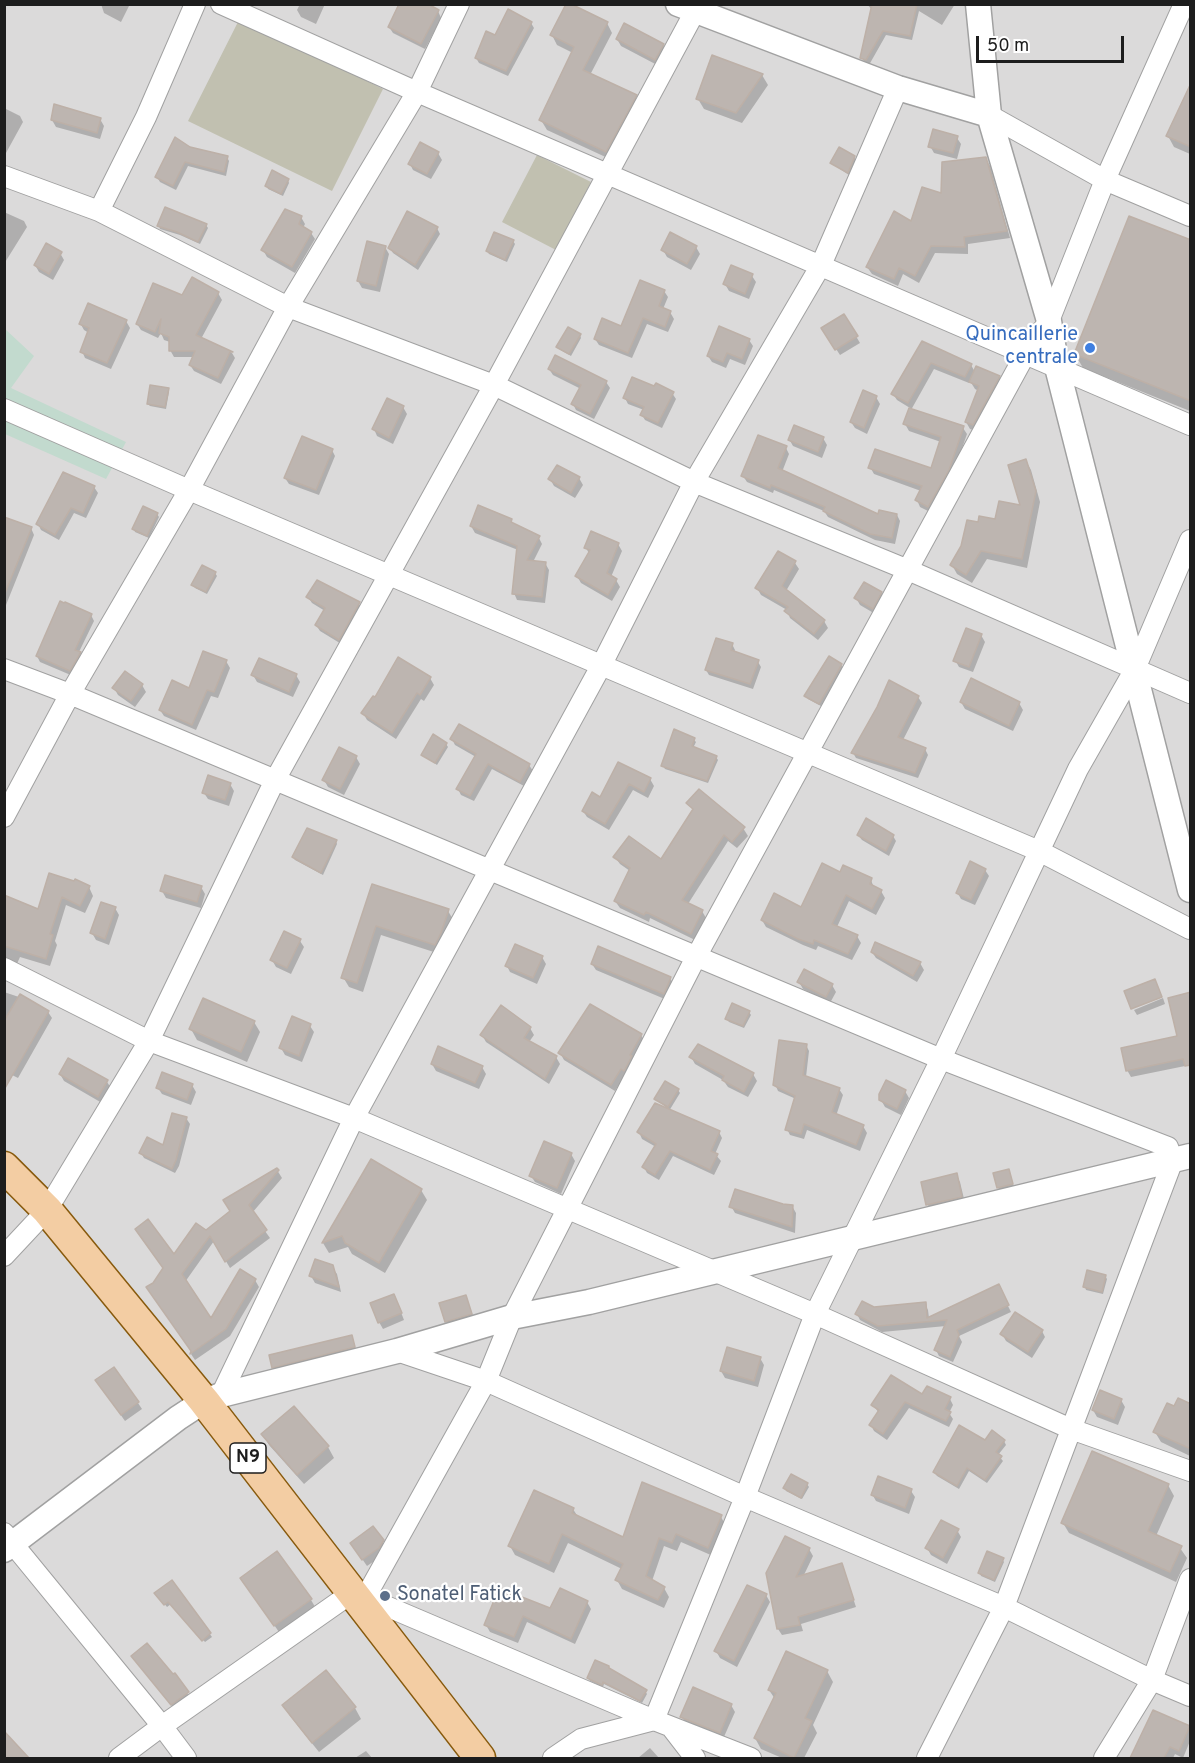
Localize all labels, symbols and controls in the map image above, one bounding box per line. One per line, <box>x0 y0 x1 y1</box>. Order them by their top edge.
scale bar <box>979 24 1128 62</box>
text: 50 m <box>987 35 1029 58</box>
place label: Quincaillerie centrale <box>965 324 1078 371</box>
marker: Quincaillerie centrale <box>1083 341 1097 355</box>
road number: N9 <box>230 1443 266 1473</box>
place label: Sonatel Fatick <box>397 1584 522 1608</box>
marker: Sonatel Fatick <box>378 1589 392 1603</box>

